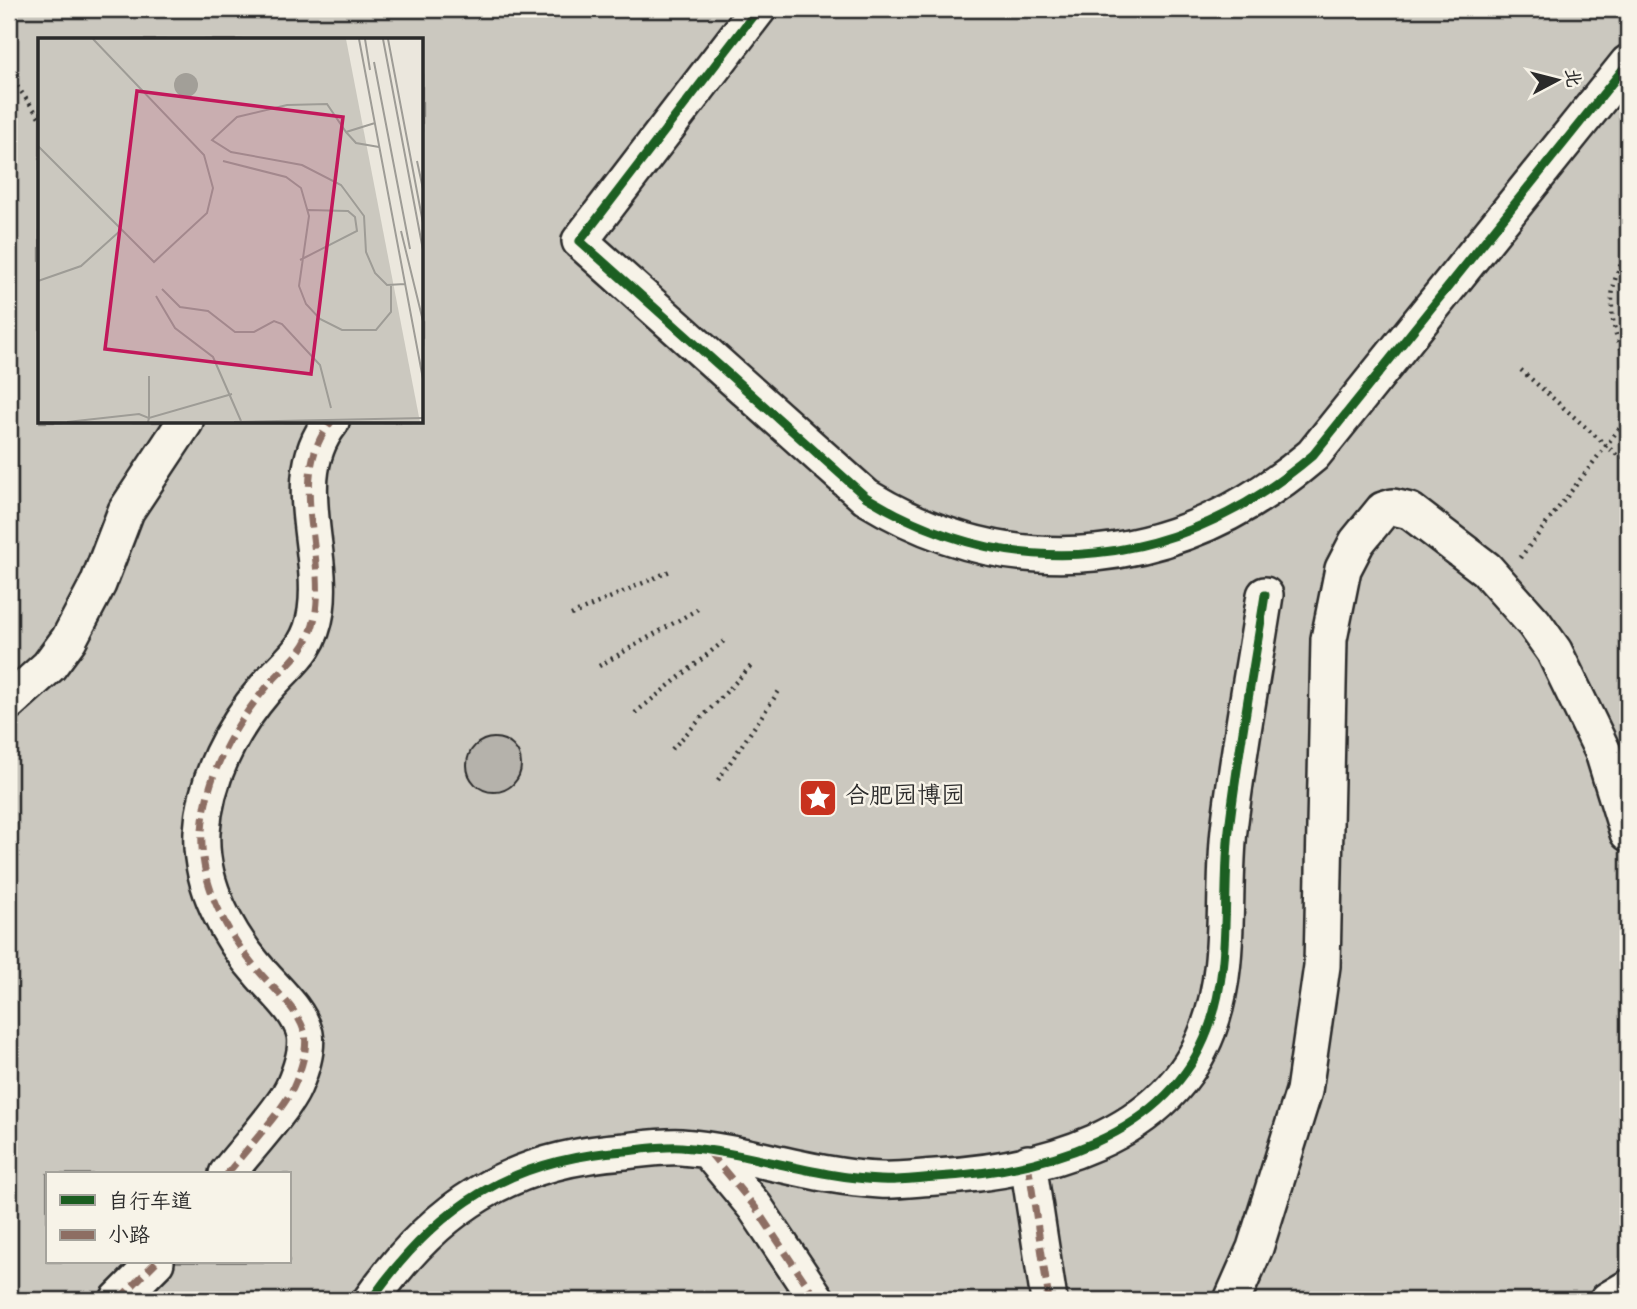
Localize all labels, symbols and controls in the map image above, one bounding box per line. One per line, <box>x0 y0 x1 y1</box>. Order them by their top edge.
inset map <box>38 38 424 424</box>
north arrow <box>1522 46 1592 116</box>
text: 北 <box>1556 67 1585 89</box>
place icon: 合肥园博园 <box>797 777 839 819</box>
place label: 合肥园博园 <box>845 781 965 815</box>
legend <box>46 1172 290 1264</box>
text: 自行车道 <box>108 1189 192 1219</box>
text: 小路 <box>108 1223 150 1253</box>

